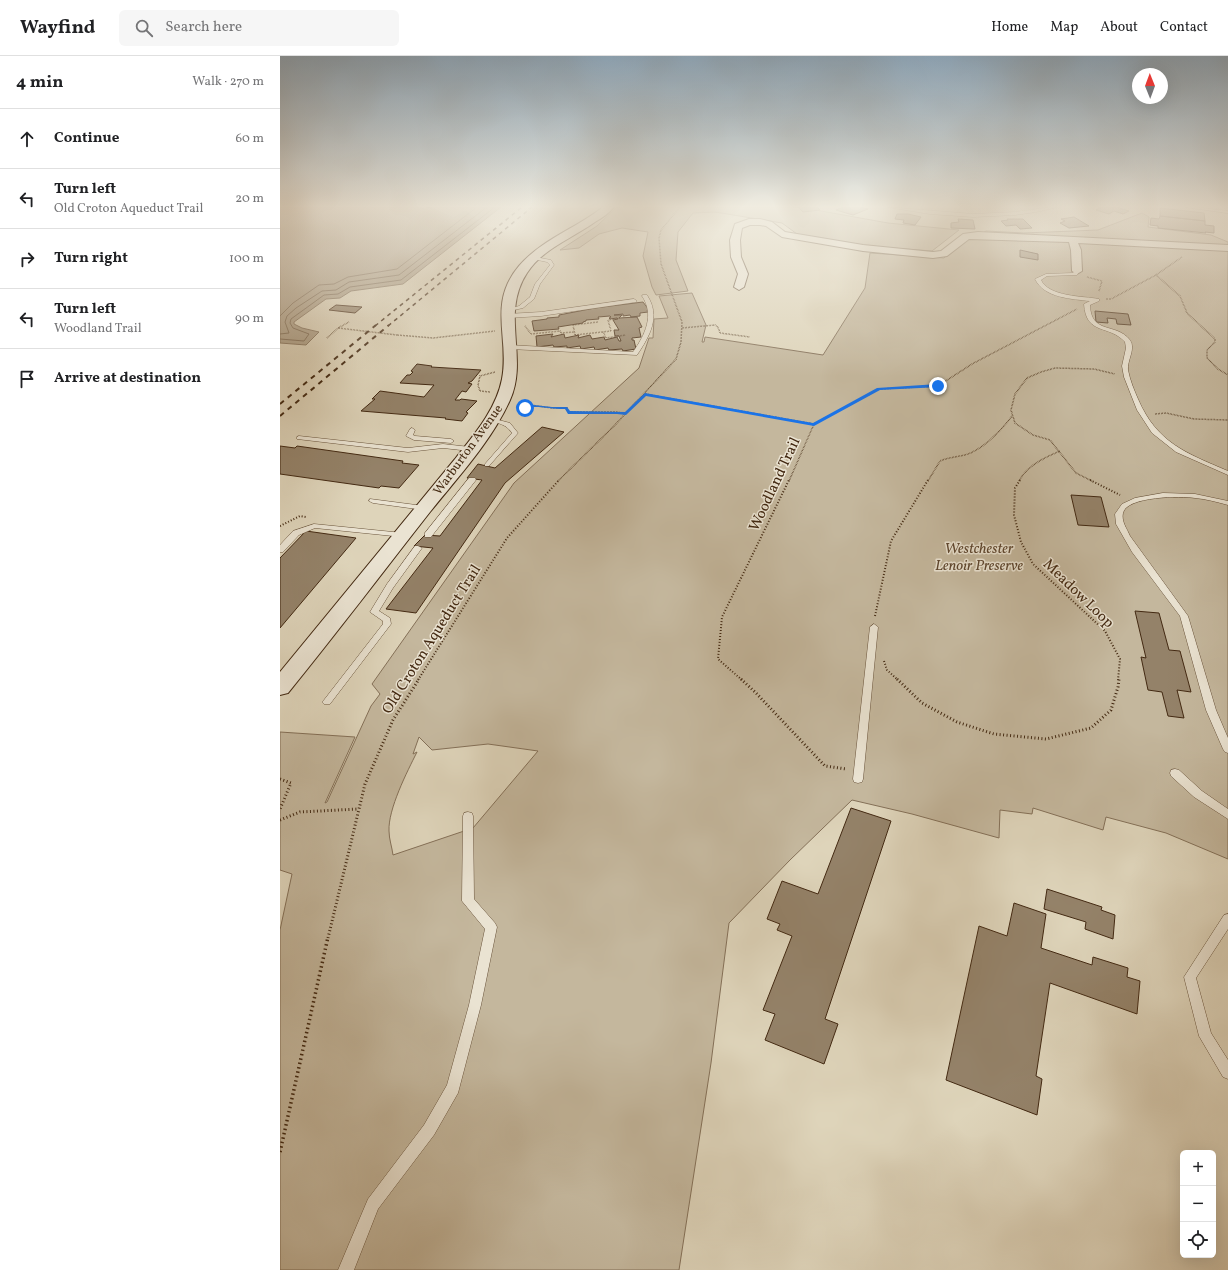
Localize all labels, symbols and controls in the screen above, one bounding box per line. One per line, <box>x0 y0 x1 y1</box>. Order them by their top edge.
search box <box>119 10 399 46</box>
text: Wayfind <box>20 15 95 41</box>
icon: search <box>133 17 155 39</box>
text: Search here <box>165 17 242 38</box>
text: Home <box>991 18 1028 37</box>
text: Map <box>1050 18 1078 37</box>
text: About <box>1100 18 1138 37</box>
text: Contact <box>1160 18 1208 37</box>
north arrow <box>1132 68 1168 104</box>
text: 4 min <box>16 71 63 94</box>
text: Walk · 270 m <box>192 73 264 91</box>
icon: ahead <box>16 128 38 150</box>
text: Continue <box>54 128 119 149</box>
text: 60 m <box>236 130 264 148</box>
text: Turn left <box>54 179 116 200</box>
icon: left <box>16 188 38 210</box>
text: 20 m <box>235 190 264 208</box>
text: Old Croton Aqueduct Trail <box>54 200 203 218</box>
icon: right <box>16 248 38 270</box>
text: Turn right <box>54 248 128 269</box>
text: 100 m <box>229 250 264 268</box>
text: Turn left <box>54 299 116 320</box>
icon: left <box>16 308 38 330</box>
text: 90 m <box>235 310 264 328</box>
text: Woodland Trail <box>54 320 142 338</box>
icon: arrive <box>16 368 38 390</box>
text: Arrive at destination <box>54 368 201 389</box>
route end <box>929 377 947 395</box>
route start <box>516 399 534 417</box>
street label: Warburton Avenue <box>430 401 508 499</box>
street label: Woodland Trail <box>744 434 806 535</box>
park label: Westchester Lenoir Preserve <box>935 539 1024 577</box>
street label: Meadow Loop <box>1038 555 1118 633</box>
street label: Old Croton Aqueduct Trail <box>378 561 487 718</box>
map controls <box>1180 1150 1216 1258</box>
button: + <box>1180 1150 1216 1186</box>
button: − <box>1180 1186 1216 1222</box>
button: locate <box>1180 1222 1216 1258</box>

